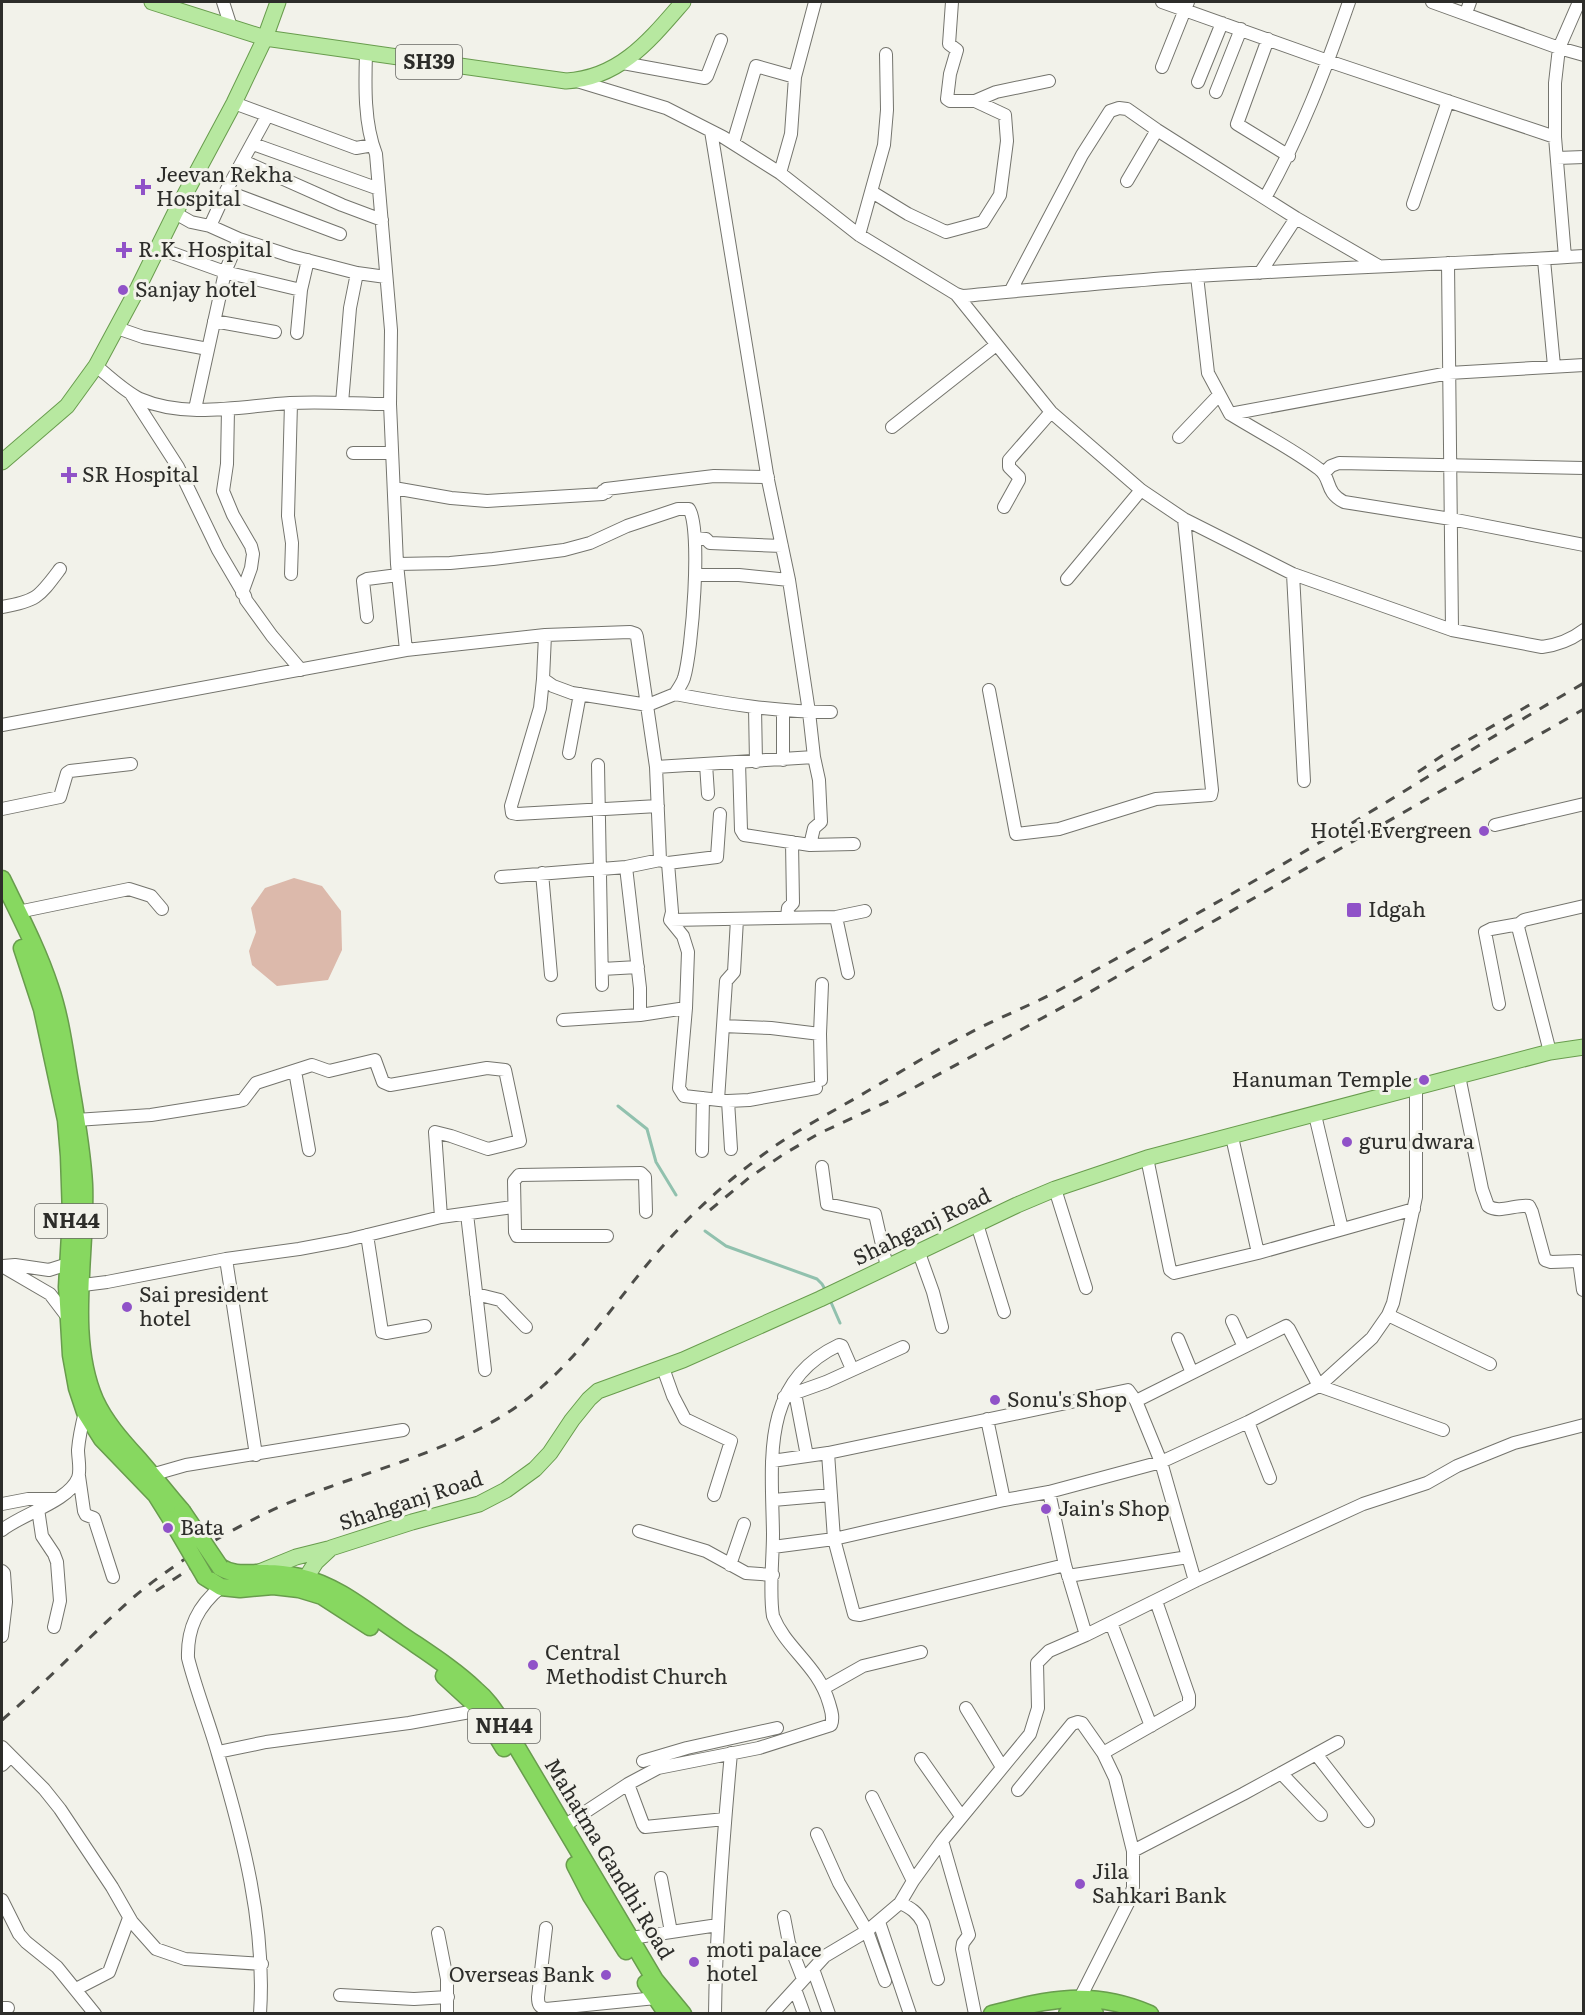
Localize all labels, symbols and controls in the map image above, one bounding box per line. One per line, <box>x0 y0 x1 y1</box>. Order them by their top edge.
road number: SH39 <box>396 45 462 79</box>
place label: Jeevan Rekha Hospital <box>156 157 294 212</box>
marker: Jeevan Rekha Hospital <box>134 178 152 196</box>
place label: R.K. Hospital <box>138 232 272 263</box>
marker: R.K. Hospital <box>115 241 133 259</box>
place label: Sanjay hotel <box>135 272 256 303</box>
marker: Sanjay hotel <box>116 283 130 297</box>
place label: SR Hospital <box>82 457 199 488</box>
marker: SR Hospital <box>60 466 78 484</box>
place label: Hotel Evergreen <box>1310 813 1472 844</box>
marker: Hotel Evergreen <box>1477 824 1491 838</box>
place label: Idgah <box>1368 892 1426 923</box>
marker: Idgah <box>1345 901 1363 919</box>
place label: Hanuman Temple <box>1232 1062 1412 1093</box>
marker: Hanuman Temple <box>1417 1073 1431 1087</box>
place label: guru dwara <box>1359 1124 1475 1155</box>
marker: guru dwara <box>1340 1135 1354 1149</box>
street label: Shahganj Road <box>847 1178 995 1271</box>
road number: NH44 <box>35 1204 107 1238</box>
place label: Sai president hotel <box>139 1277 269 1332</box>
marker: Sai president hotel <box>120 1300 134 1314</box>
place label: Sonu's Shop <box>1007 1382 1127 1413</box>
marker: Sonu's Shop <box>988 1393 1002 1407</box>
street label: Shahganj Road <box>334 1461 486 1536</box>
place label: Jain's Shop <box>1058 1491 1170 1522</box>
marker: Jain's Shop <box>1039 1502 1053 1516</box>
place label: Bata <box>180 1510 225 1541</box>
marker: Bata <box>161 1521 175 1535</box>
place label: Central Methodist Church <box>545 1635 728 1690</box>
marker: Central Methodist Church <box>526 1658 540 1672</box>
road number: NH44 <box>468 1709 540 1743</box>
street label: Mahatma Gandhi Road <box>539 1751 684 1964</box>
place label: Jila Sahkari Bank <box>1092 1854 1226 1909</box>
marker: Jila Sahkari Bank <box>1073 1877 1087 1891</box>
place label: moti palace hotel <box>706 1932 822 1987</box>
marker: moti palace hotel <box>687 1955 701 1969</box>
place label: Overseas Bank <box>449 1957 594 1988</box>
marker: Overseas Bank <box>599 1968 613 1982</box>

